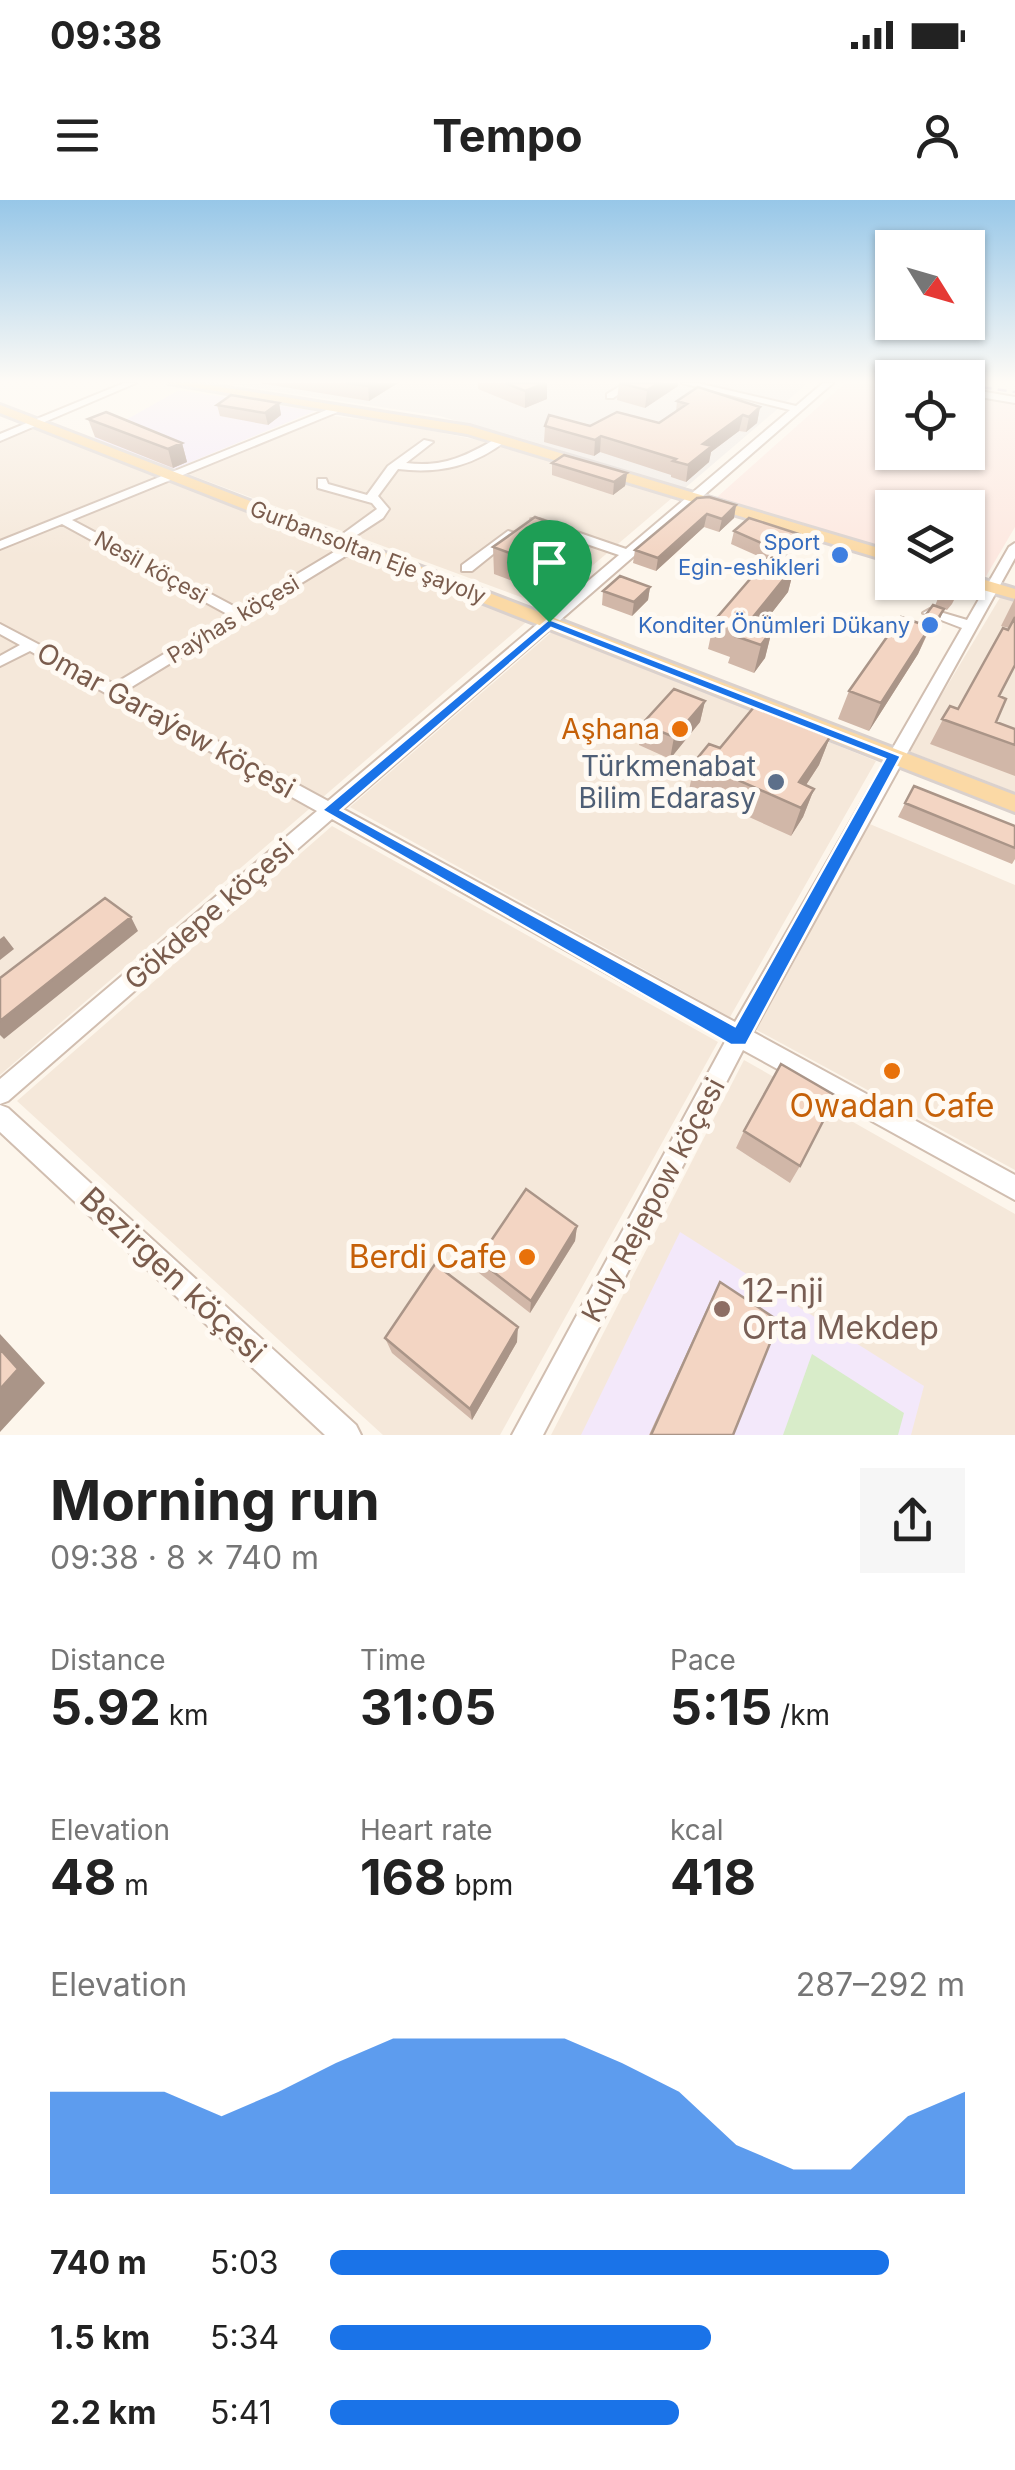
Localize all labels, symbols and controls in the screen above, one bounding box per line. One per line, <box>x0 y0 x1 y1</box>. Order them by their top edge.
text: 09:38 <box>50 12 162 58</box>
icon: menu <box>50 108 105 163</box>
text: Tempo <box>432 108 583 163</box>
icon: person <box>910 108 965 163</box>
north arrow <box>875 230 985 340</box>
map controls <box>875 230 985 600</box>
button: locate <box>875 360 985 470</box>
button: layers <box>875 490 985 600</box>
street label: Gurbansoltan Eje şayoly <box>246 495 490 609</box>
pin <box>507 520 592 623</box>
street label: Nesil köçesi <box>90 525 212 609</box>
place label: Sport Egin-eshikleri <box>678 529 820 580</box>
icon: arrive <box>522 535 577 590</box>
marker: Sport Egin-eshikleri <box>829 544 851 566</box>
street label: Paýhas köçesi <box>163 570 303 668</box>
place label: Konditer Önümleri Dükany <box>638 612 910 638</box>
marker: Konditer Önümleri Dükany <box>919 614 941 636</box>
street label: Omar Garaýew köçesi <box>31 635 301 805</box>
place label: Aşhana <box>561 712 660 746</box>
marker: Aşhana <box>669 718 691 740</box>
place label: Türkmenabat Bilim Edarasy <box>578 749 756 815</box>
marker: Türkmenabat Bilim Edarasy <box>765 771 787 793</box>
street label: Gökdepe köçesi <box>118 831 300 997</box>
marker: Owadan Cafe <box>881 1060 903 1082</box>
street label: Kuly Rejepow köçesi <box>574 1072 732 1328</box>
place label: Owadan Cafe <box>790 1086 995 1125</box>
street label: Bezirgen köçesi <box>72 1179 274 1371</box>
place label: Berdi Cafe <box>349 1237 507 1276</box>
marker: Berdi Cafe <box>516 1246 538 1268</box>
place label: 12-nji Orta Mekdep <box>742 1271 939 1347</box>
marker: 12-nji Orta Mekdep <box>711 1298 733 1320</box>
text: Morning run <box>50 1467 380 1533</box>
button: share <box>860 1468 965 1573</box>
text: 09:38 · 8 × 740 m <box>50 1538 319 1577</box>
text: Distance <box>50 1643 166 1677</box>
text: Time <box>360 1643 426 1677</box>
text: Pace <box>670 1643 736 1677</box>
text: 5.92 <box>50 1677 161 1737</box>
text: 31:05 <box>360 1677 496 1737</box>
text: 5:15 <box>670 1677 772 1737</box>
text: km <box>161 1698 209 1732</box>
text: /km <box>772 1698 830 1732</box>
text: Elevation <box>50 1813 170 1847</box>
text: Heart rate <box>360 1813 493 1847</box>
text: kcal <box>670 1813 724 1847</box>
text: 48 <box>50 1847 116 1907</box>
text: 168 <box>360 1847 447 1907</box>
text: 418 <box>670 1847 756 1907</box>
text: m <box>116 1868 149 1902</box>
text: bpm <box>447 1868 513 1902</box>
text: Elevation <box>50 1965 187 2004</box>
text: 287–292 m <box>796 1965 965 2004</box>
text: 740 m <box>50 2243 147 2282</box>
text: 5:03 <box>210 2243 279 2282</box>
text: 1.5 km <box>50 2318 150 2357</box>
text: 5:34 <box>210 2318 279 2357</box>
text: 2.2 km <box>50 2393 156 2432</box>
text: 5:41 <box>210 2393 272 2432</box>

